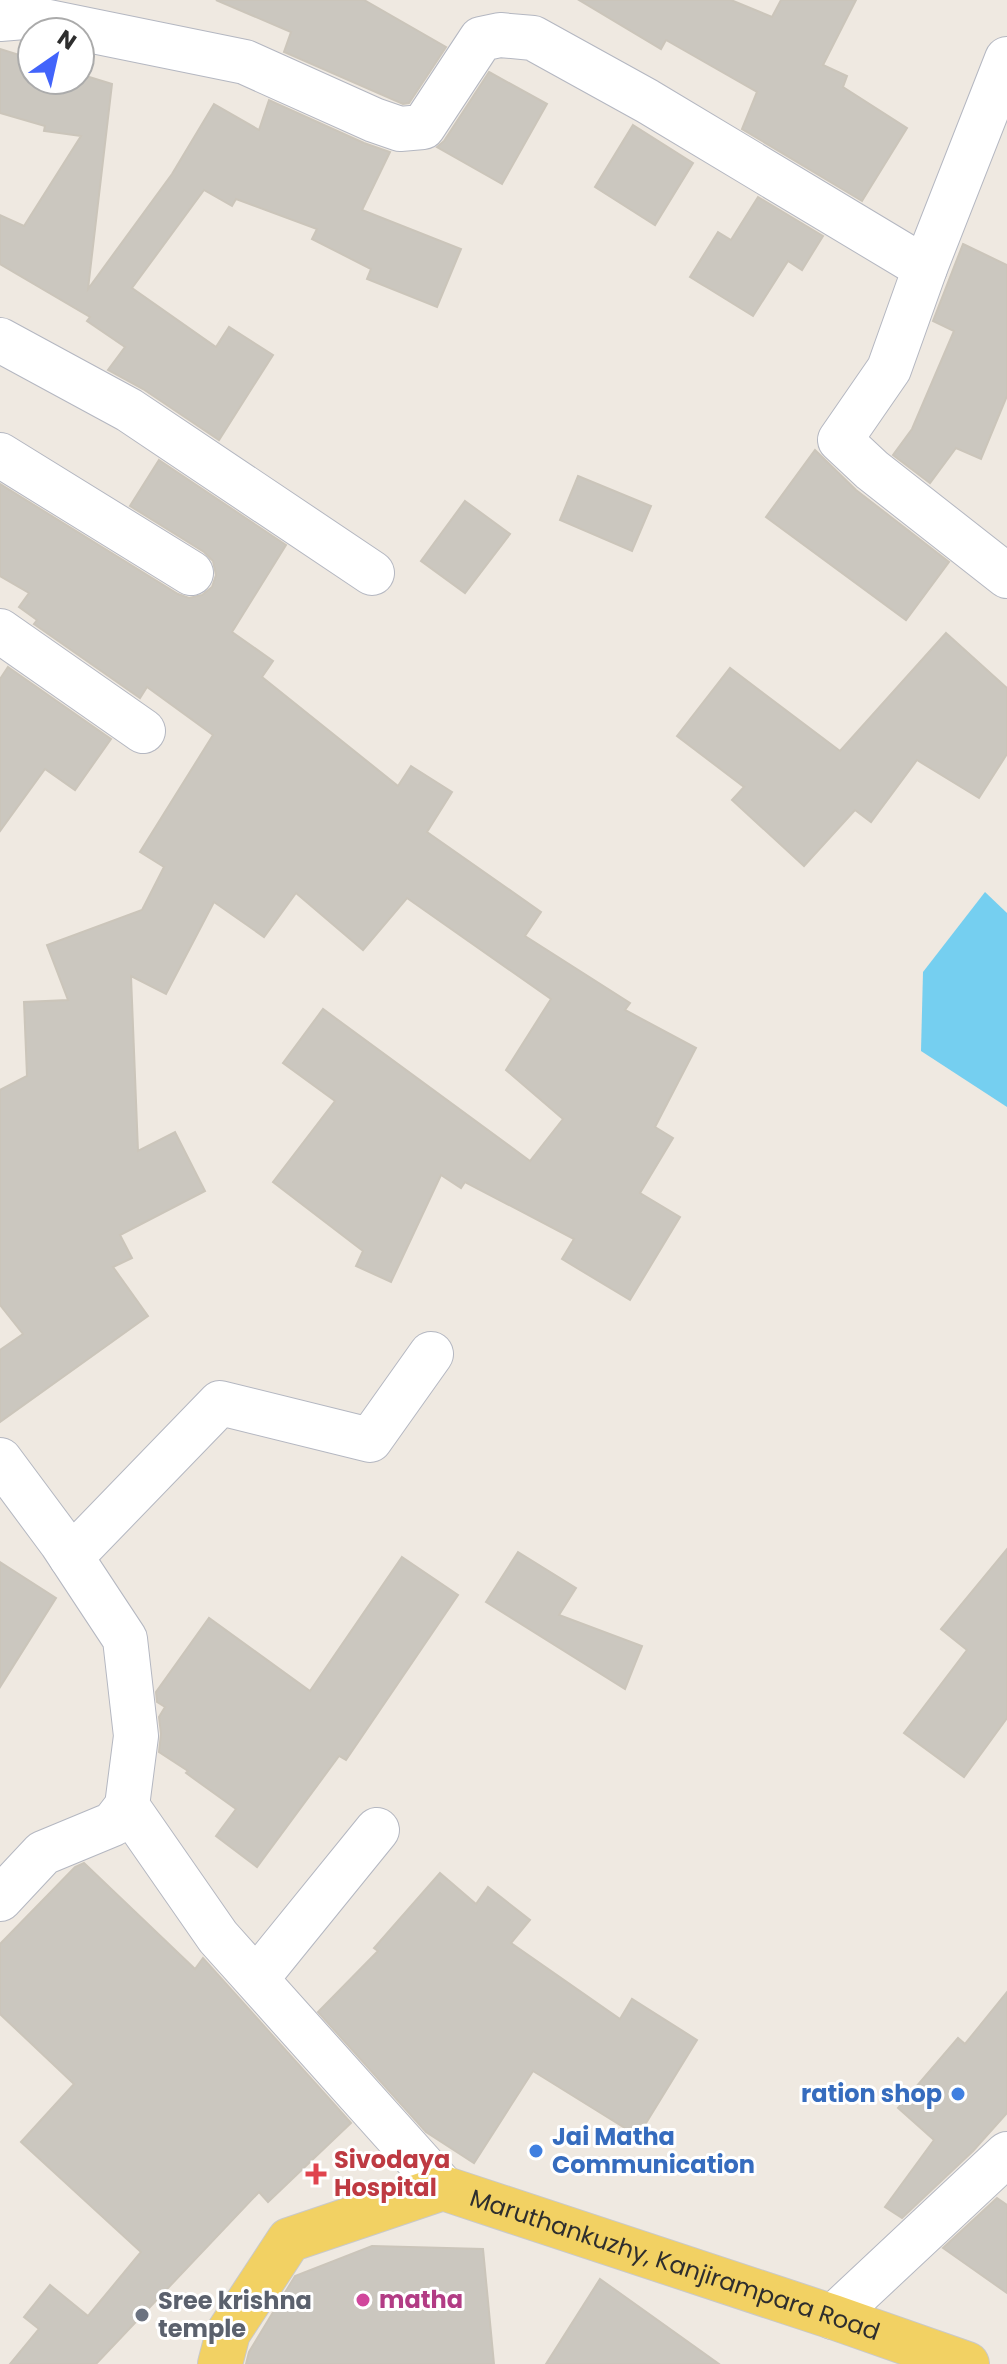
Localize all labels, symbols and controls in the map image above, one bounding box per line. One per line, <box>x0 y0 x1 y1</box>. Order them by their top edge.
north arrow <box>16 16 96 96</box>
text: N <box>51 22 82 57</box>
place label: ration shop <box>801 2077 942 2110</box>
marker: ration shop <box>949 2085 967 2103</box>
place label: Jai Matha Communication <box>552 2120 755 2181</box>
marker: Jai Matha Communication <box>527 2142 545 2160</box>
place label: Sivodaya Hospital <box>334 2143 450 2204</box>
marker: Sivodaya Hospital <box>305 2163 327 2185</box>
street label: Maruthankuzhy, Kanjirampara Road <box>466 2181 884 2348</box>
place label: matha <box>379 2283 463 2316</box>
place label: Sree krishna temple <box>158 2284 312 2345</box>
marker: matha <box>354 2291 372 2309</box>
marker: Sree krishna temple <box>133 2306 151 2324</box>

